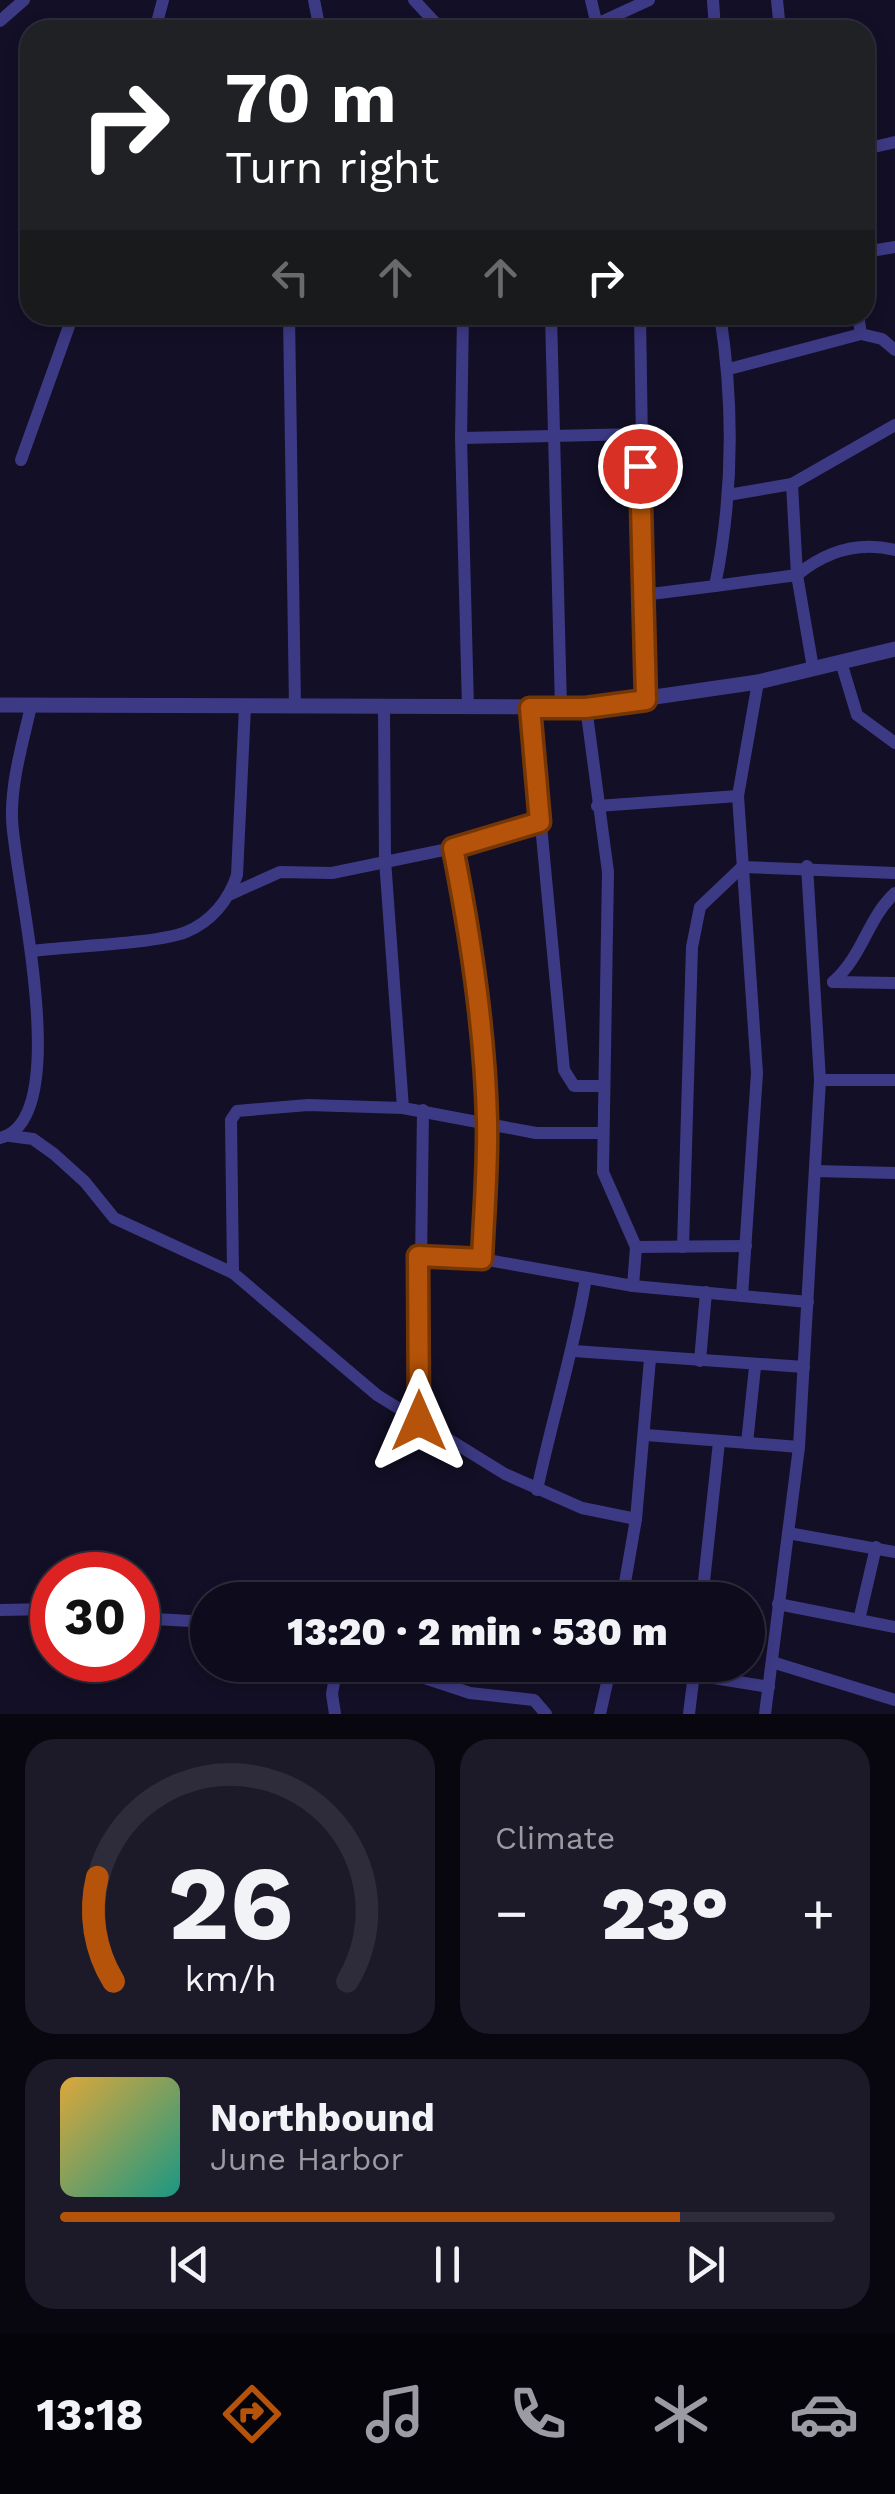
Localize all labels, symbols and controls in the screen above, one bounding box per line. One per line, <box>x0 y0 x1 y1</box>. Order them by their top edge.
text: 70 m <box>225 57 397 139</box>
icon: right <box>60 60 190 190</box>
text: Turn right <box>225 141 439 194</box>
icon: left <box>263 250 318 305</box>
icon: ahead <box>368 250 423 305</box>
icon: ahead <box>473 250 528 305</box>
icon: right <box>578 250 633 305</box>
pin <box>598 424 683 509</box>
icon: arrive <box>613 439 668 494</box>
position arrow <box>367 1369 471 1473</box>
speed limit sign: 30 <box>30 1552 160 1682</box>
text: 13:20 · 2 min · 530 m <box>287 1610 668 1654</box>
text: Climate <box>495 1819 615 1857</box>
text: 26 <box>167 1842 293 1964</box>
text: 23° <box>601 1869 729 1957</box>
text: − <box>495 1881 528 1945</box>
text: + <box>802 1881 835 1945</box>
text: km/h <box>184 1958 276 2000</box>
text: Northbound <box>210 2096 435 2140</box>
text: June Harbor <box>210 2140 404 2178</box>
icon: previous <box>162 2237 217 2292</box>
icon: pause <box>420 2237 475 2292</box>
icon: next <box>678 2237 733 2292</box>
icon: directions <box>217 2379 287 2449</box>
icon: music <box>360 2379 430 2449</box>
icon: phone <box>503 2379 573 2449</box>
icon: climate <box>646 2379 716 2449</box>
icon: car <box>789 2379 859 2449</box>
text: 13:18 <box>36 2388 144 2441</box>

